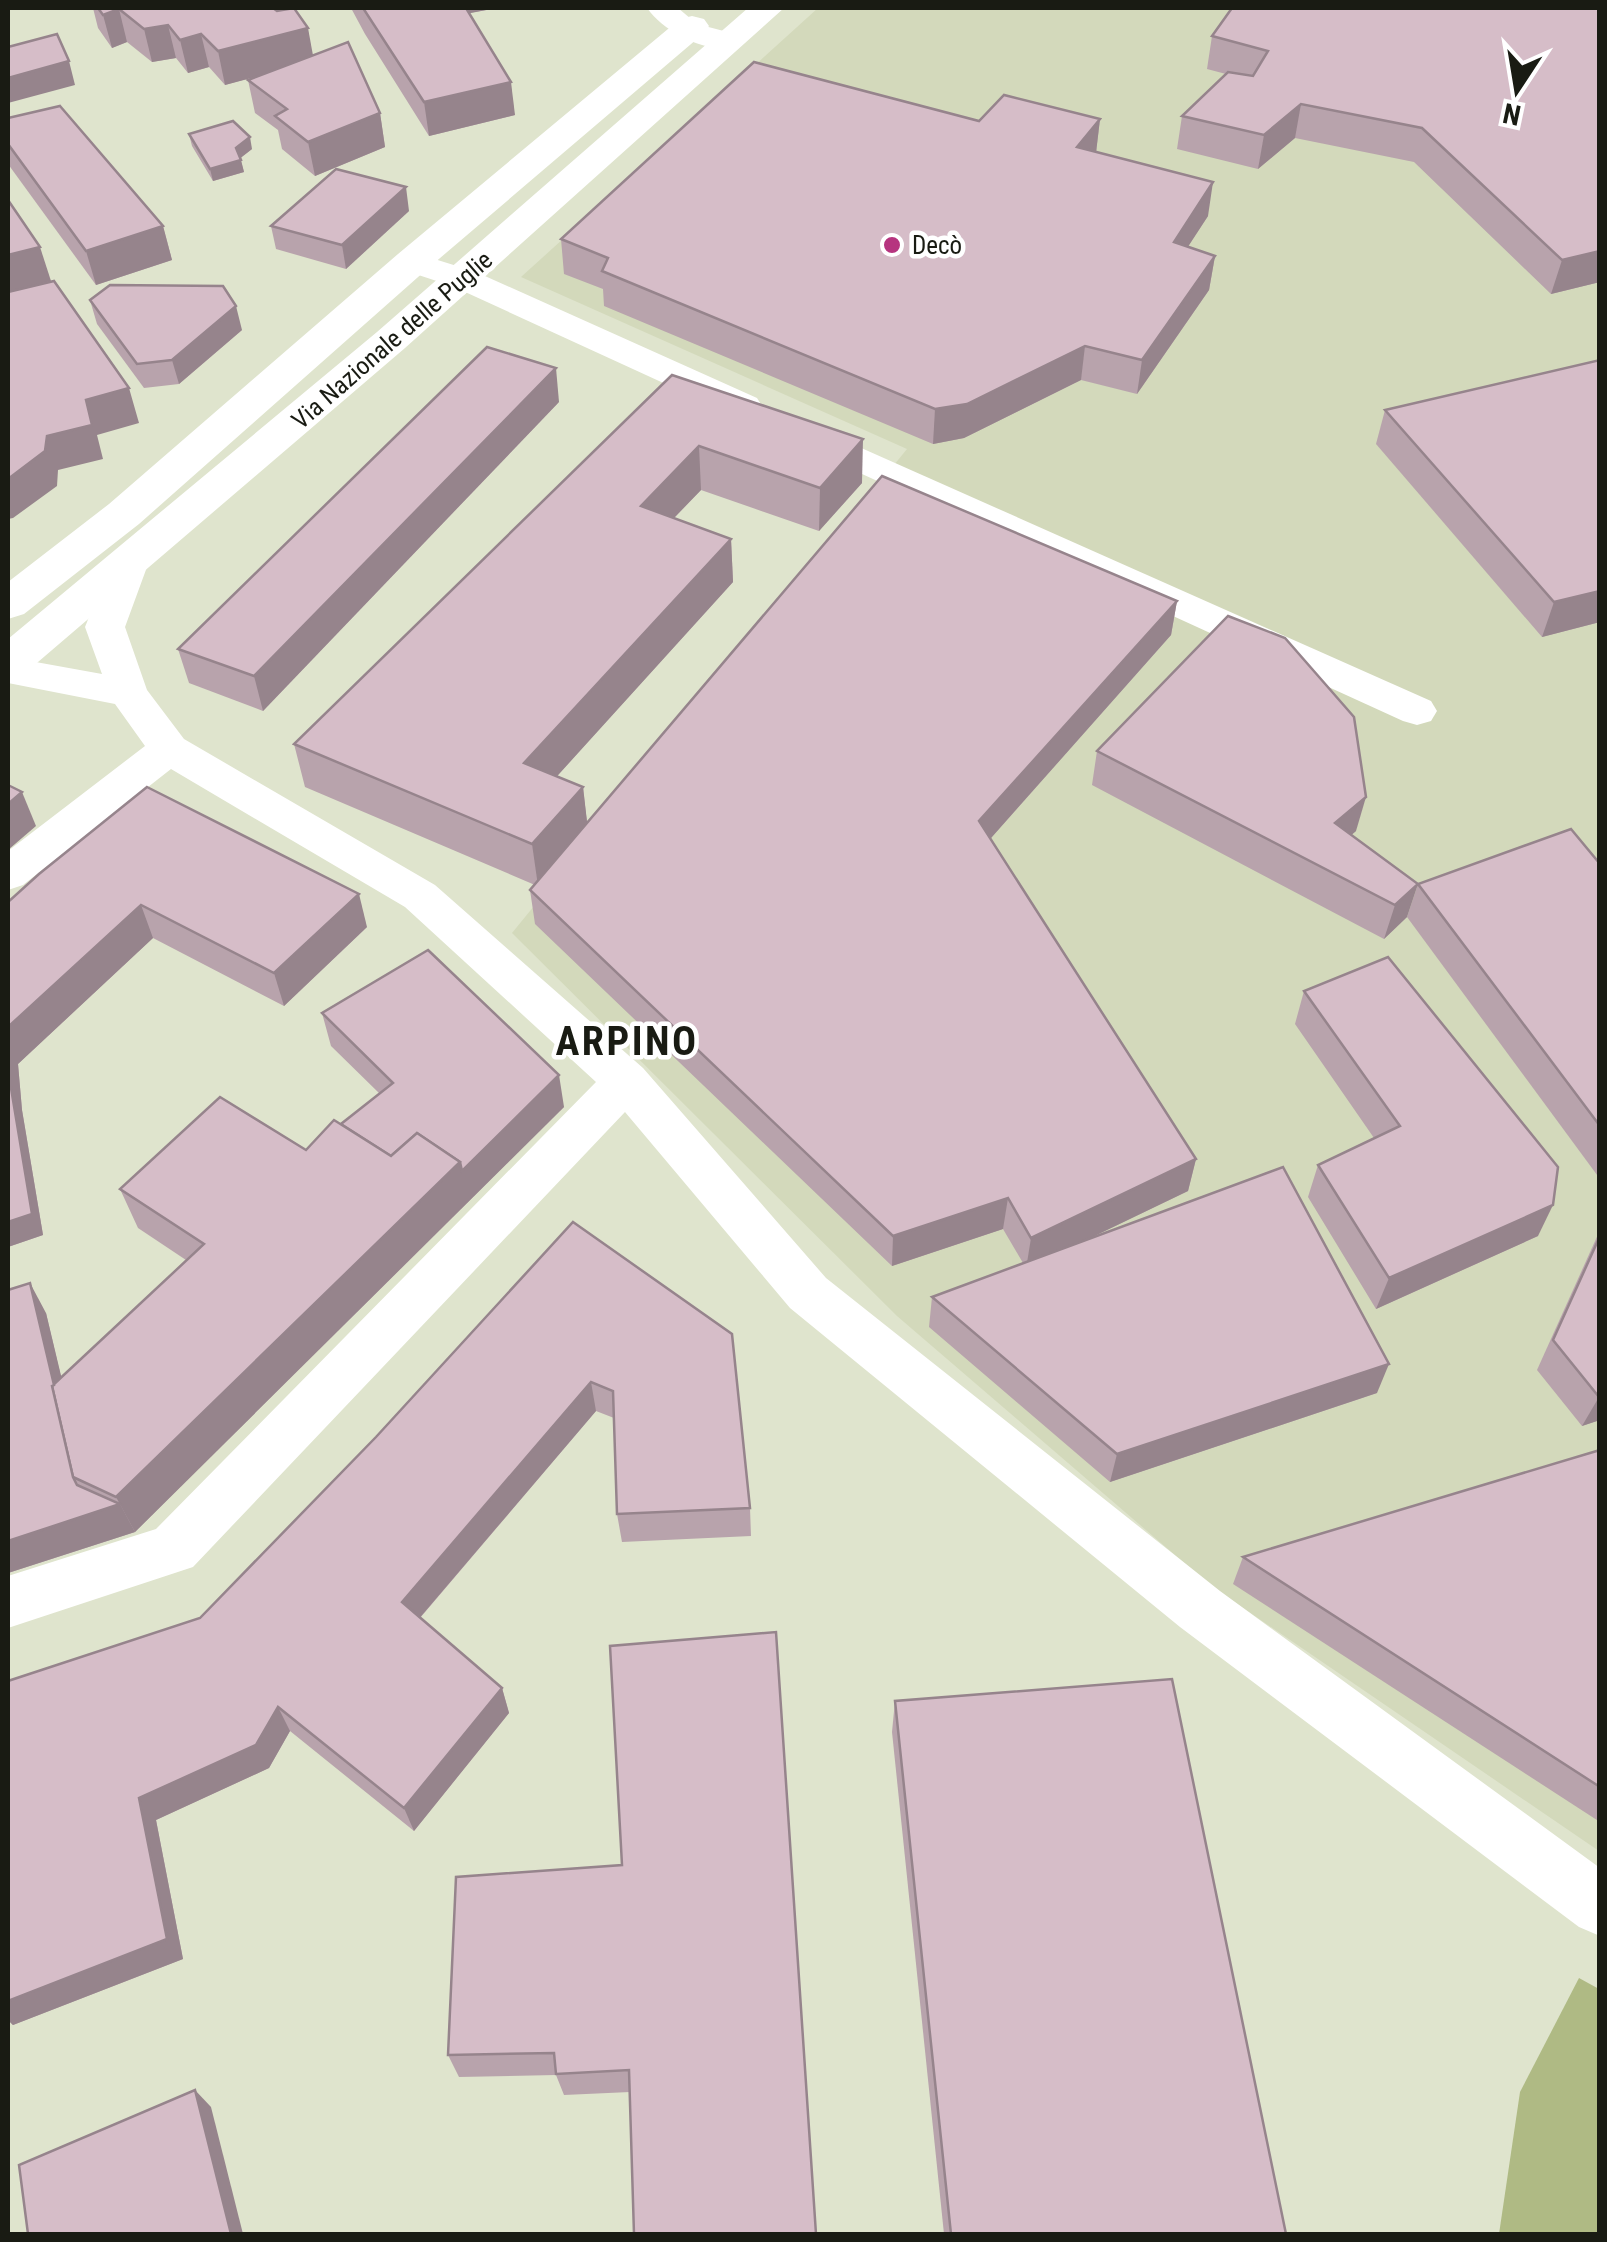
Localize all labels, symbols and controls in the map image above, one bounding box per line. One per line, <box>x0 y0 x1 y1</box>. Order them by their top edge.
north arrow <box>1467 40 1567 140</box>
text: N <box>1500 96 1524 132</box>
place label: Decò <box>912 231 962 260</box>
marker: Decò <box>881 234 903 256</box>
street label: Via Nazionale delle Puglie <box>286 245 498 435</box>
district label: ARPINO <box>555 1018 699 1065</box>

